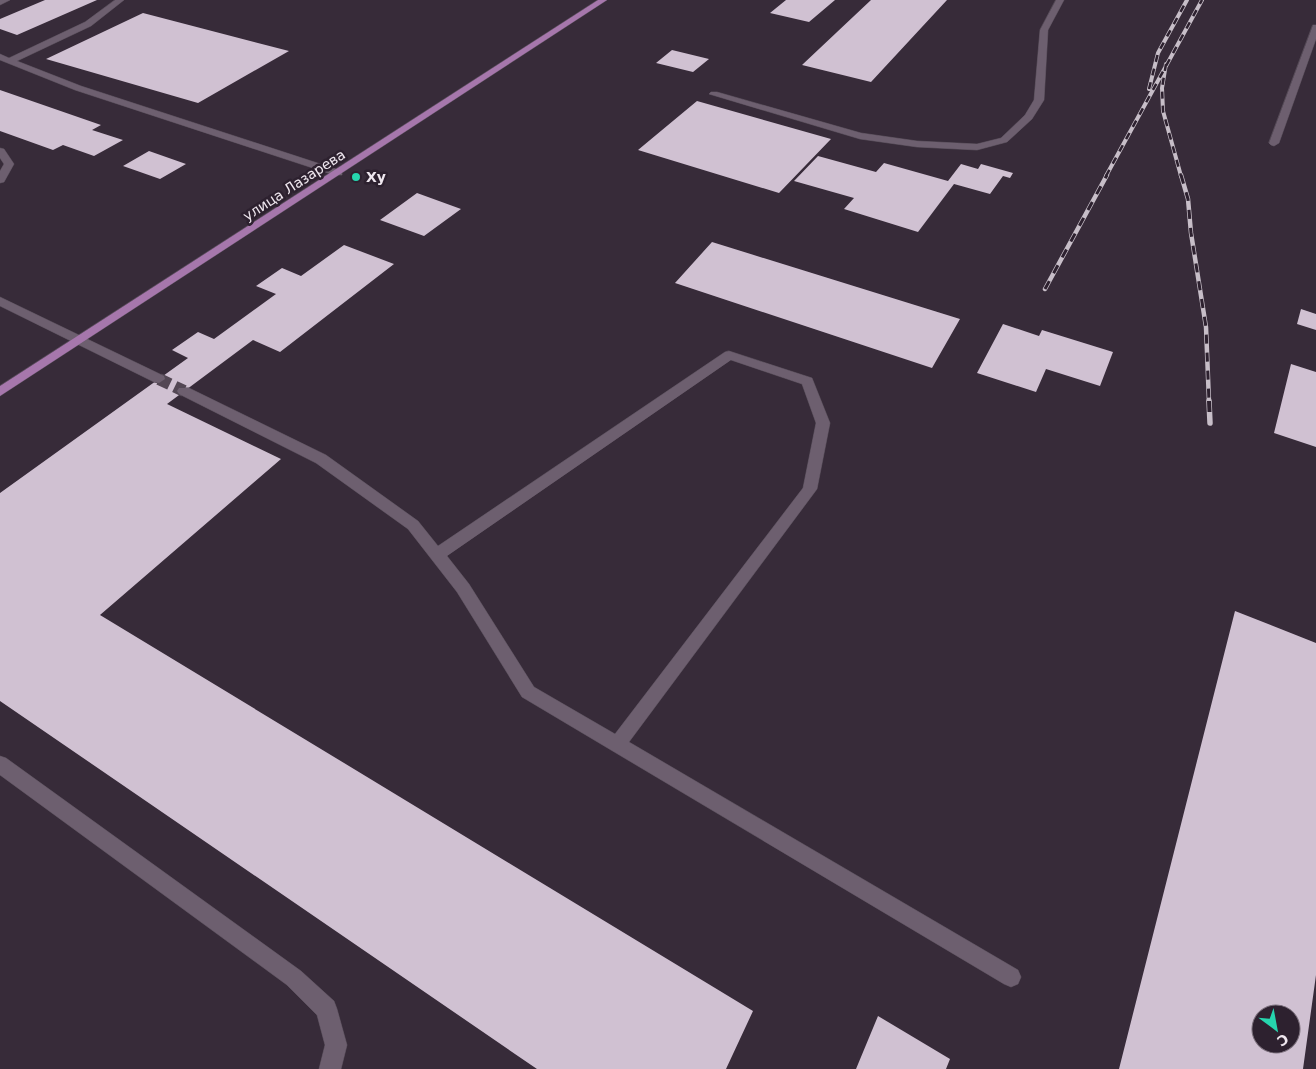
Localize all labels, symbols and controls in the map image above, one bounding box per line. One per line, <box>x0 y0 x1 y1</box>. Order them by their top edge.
street label: улица Лазарева <box>240 146 348 224</box>
place label: Xy <box>366 169 386 185</box>
marker: Xy <box>350 171 362 183</box>
north arrow <box>1251 1004 1301 1054</box>
text: С <box>1274 1031 1291 1050</box>

